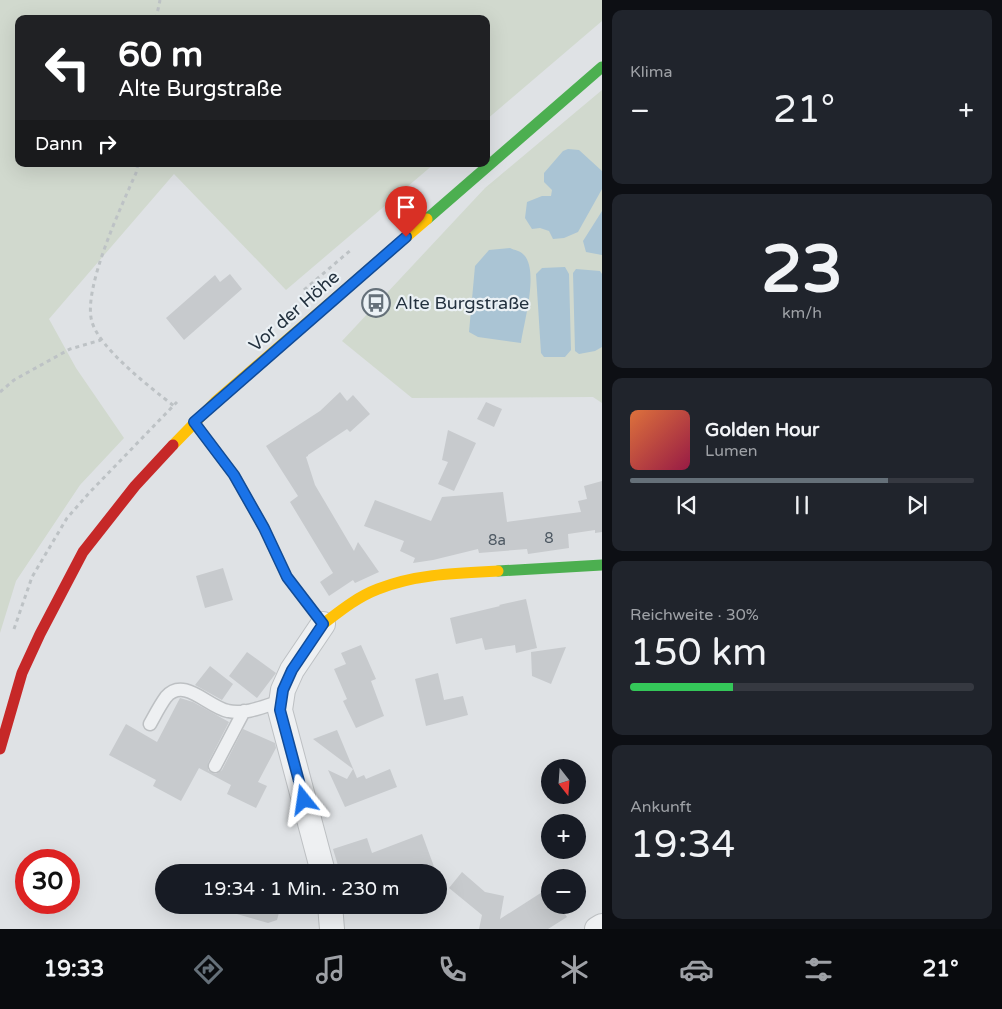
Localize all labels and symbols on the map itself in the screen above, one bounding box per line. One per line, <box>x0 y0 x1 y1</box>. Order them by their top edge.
pin <box>385 186 427 237</box>
street label: Vor der Höhe <box>244 266 344 356</box>
bus stop icon: Alte Burgstraße <box>361 288 391 318</box>
place label: Alte Burgstraße <box>395 292 529 314</box>
house number: 8 <box>544 529 554 547</box>
house number: 8a <box>488 531 506 549</box>
north arrow <box>541 759 586 804</box>
position arrow <box>277 773 329 825</box>
speed limit sign: 30 <box>15 849 80 914</box>

